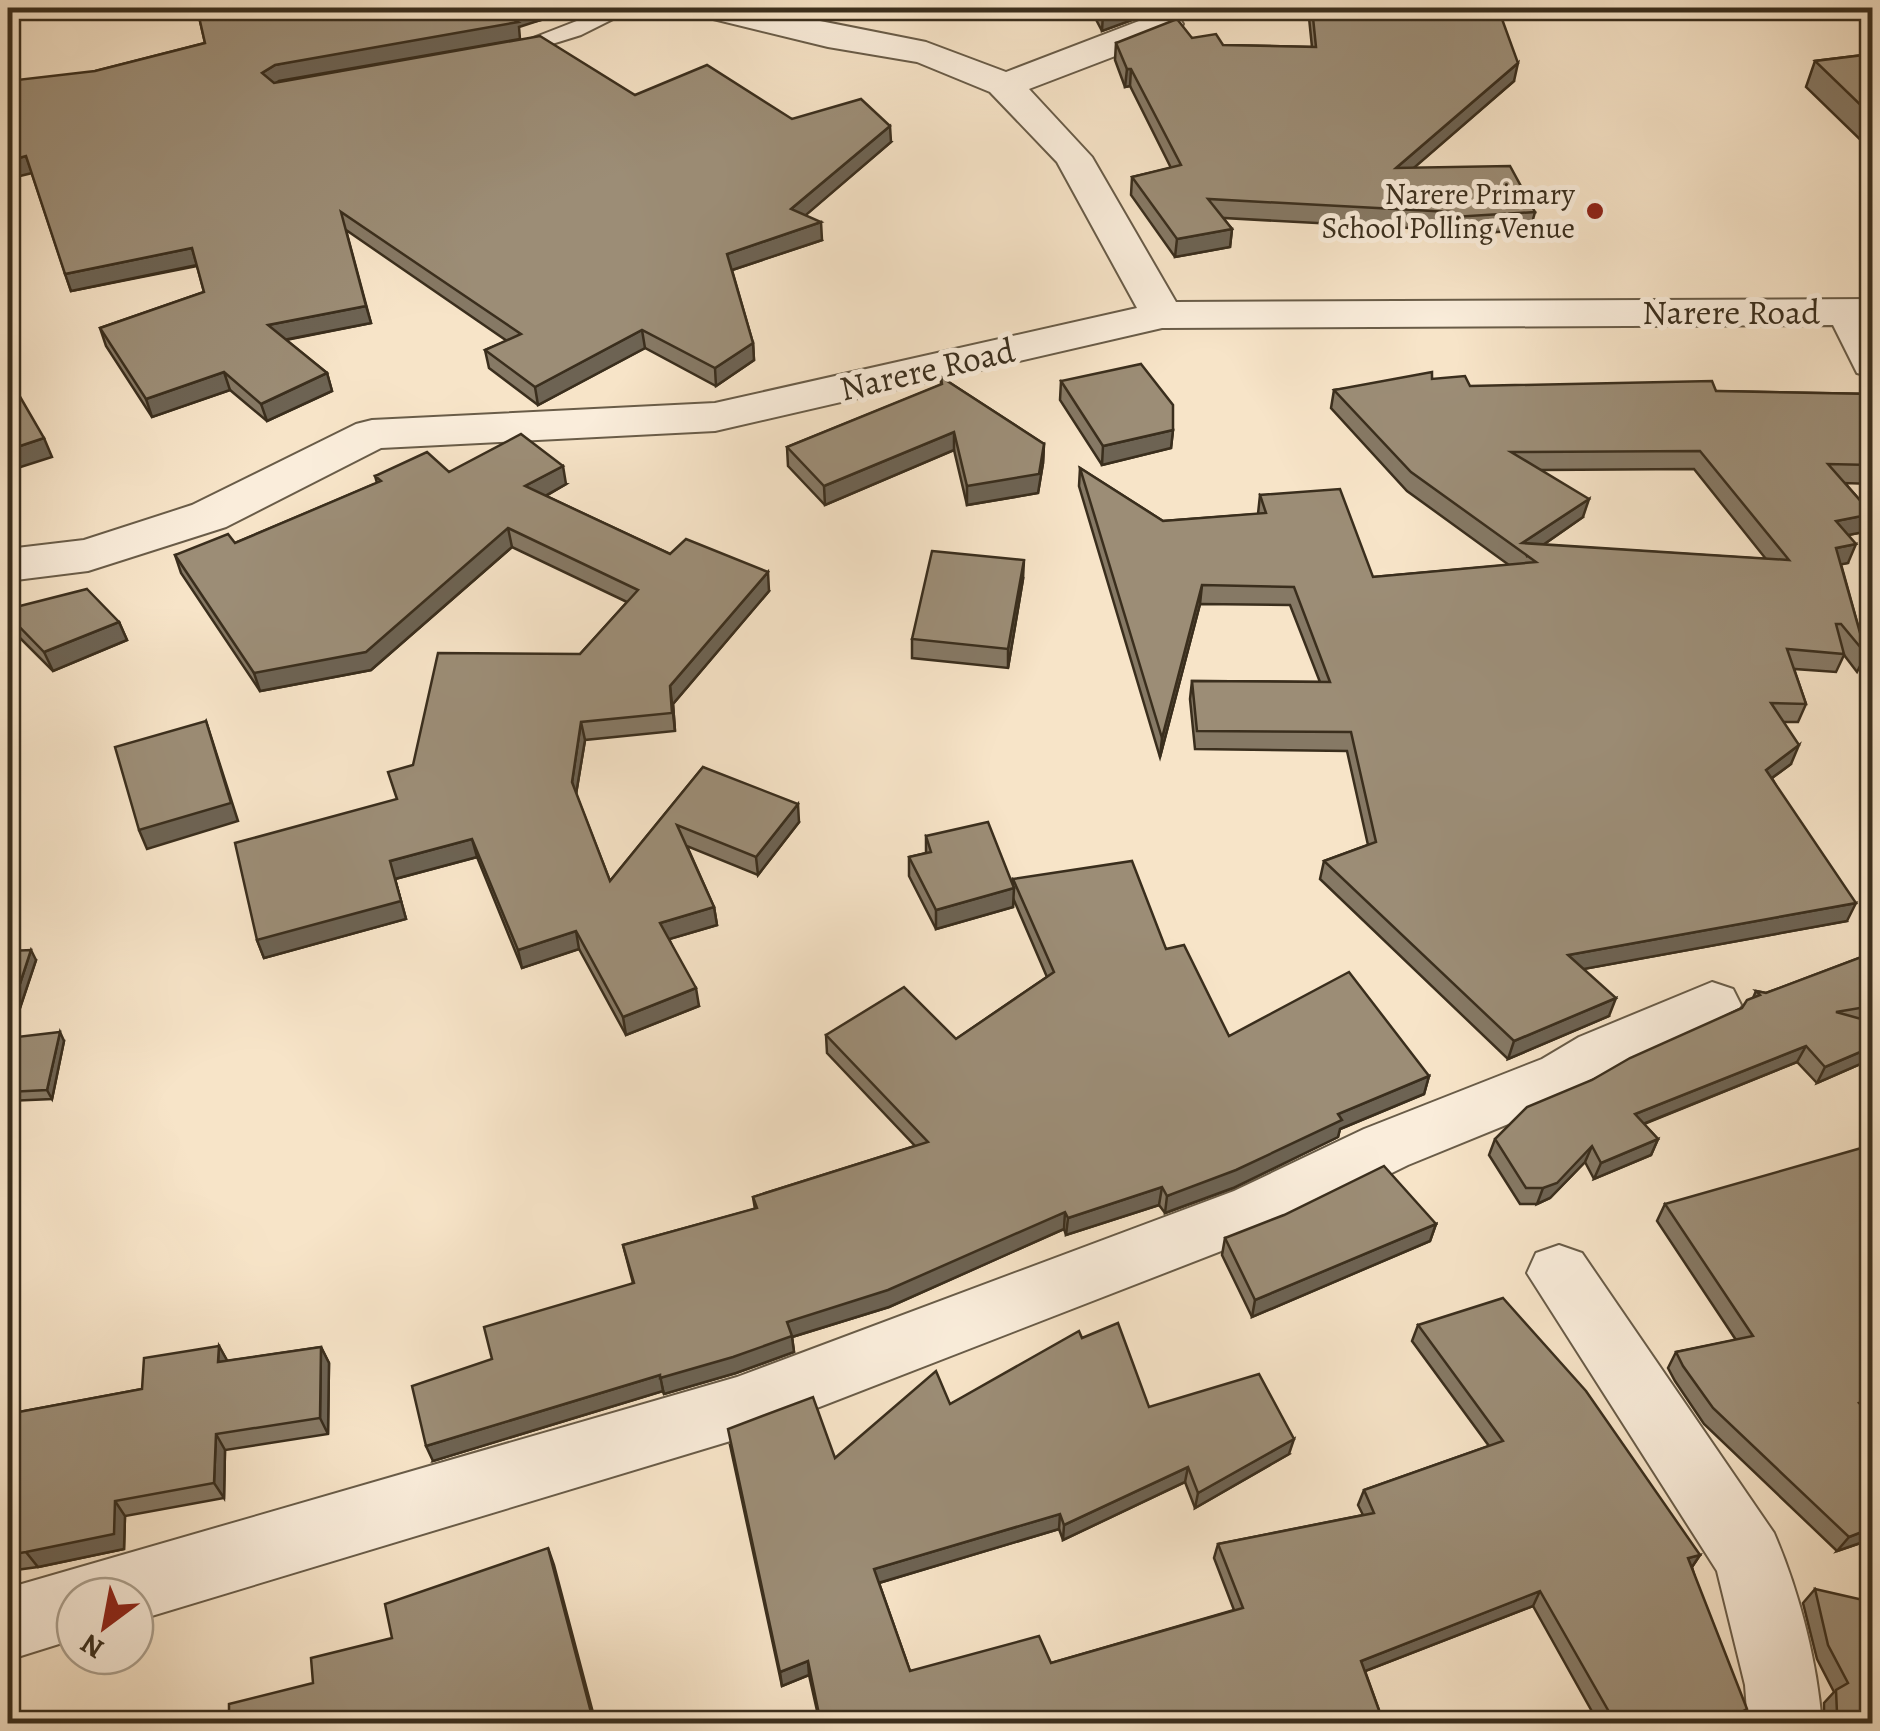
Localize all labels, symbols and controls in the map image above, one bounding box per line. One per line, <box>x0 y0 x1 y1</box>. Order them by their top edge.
place label: Narere Primary School Polling Venue <box>1322 174 1576 248</box>
marker: Narere Primary School Polling Venue <box>1584 200 1606 222</box>
street label: Narere Road <box>1642 288 1820 336</box>
street label: Narere Road <box>835 326 1019 412</box>
north arrow <box>55 1576 155 1676</box>
text: N <box>74 1625 111 1668</box>

